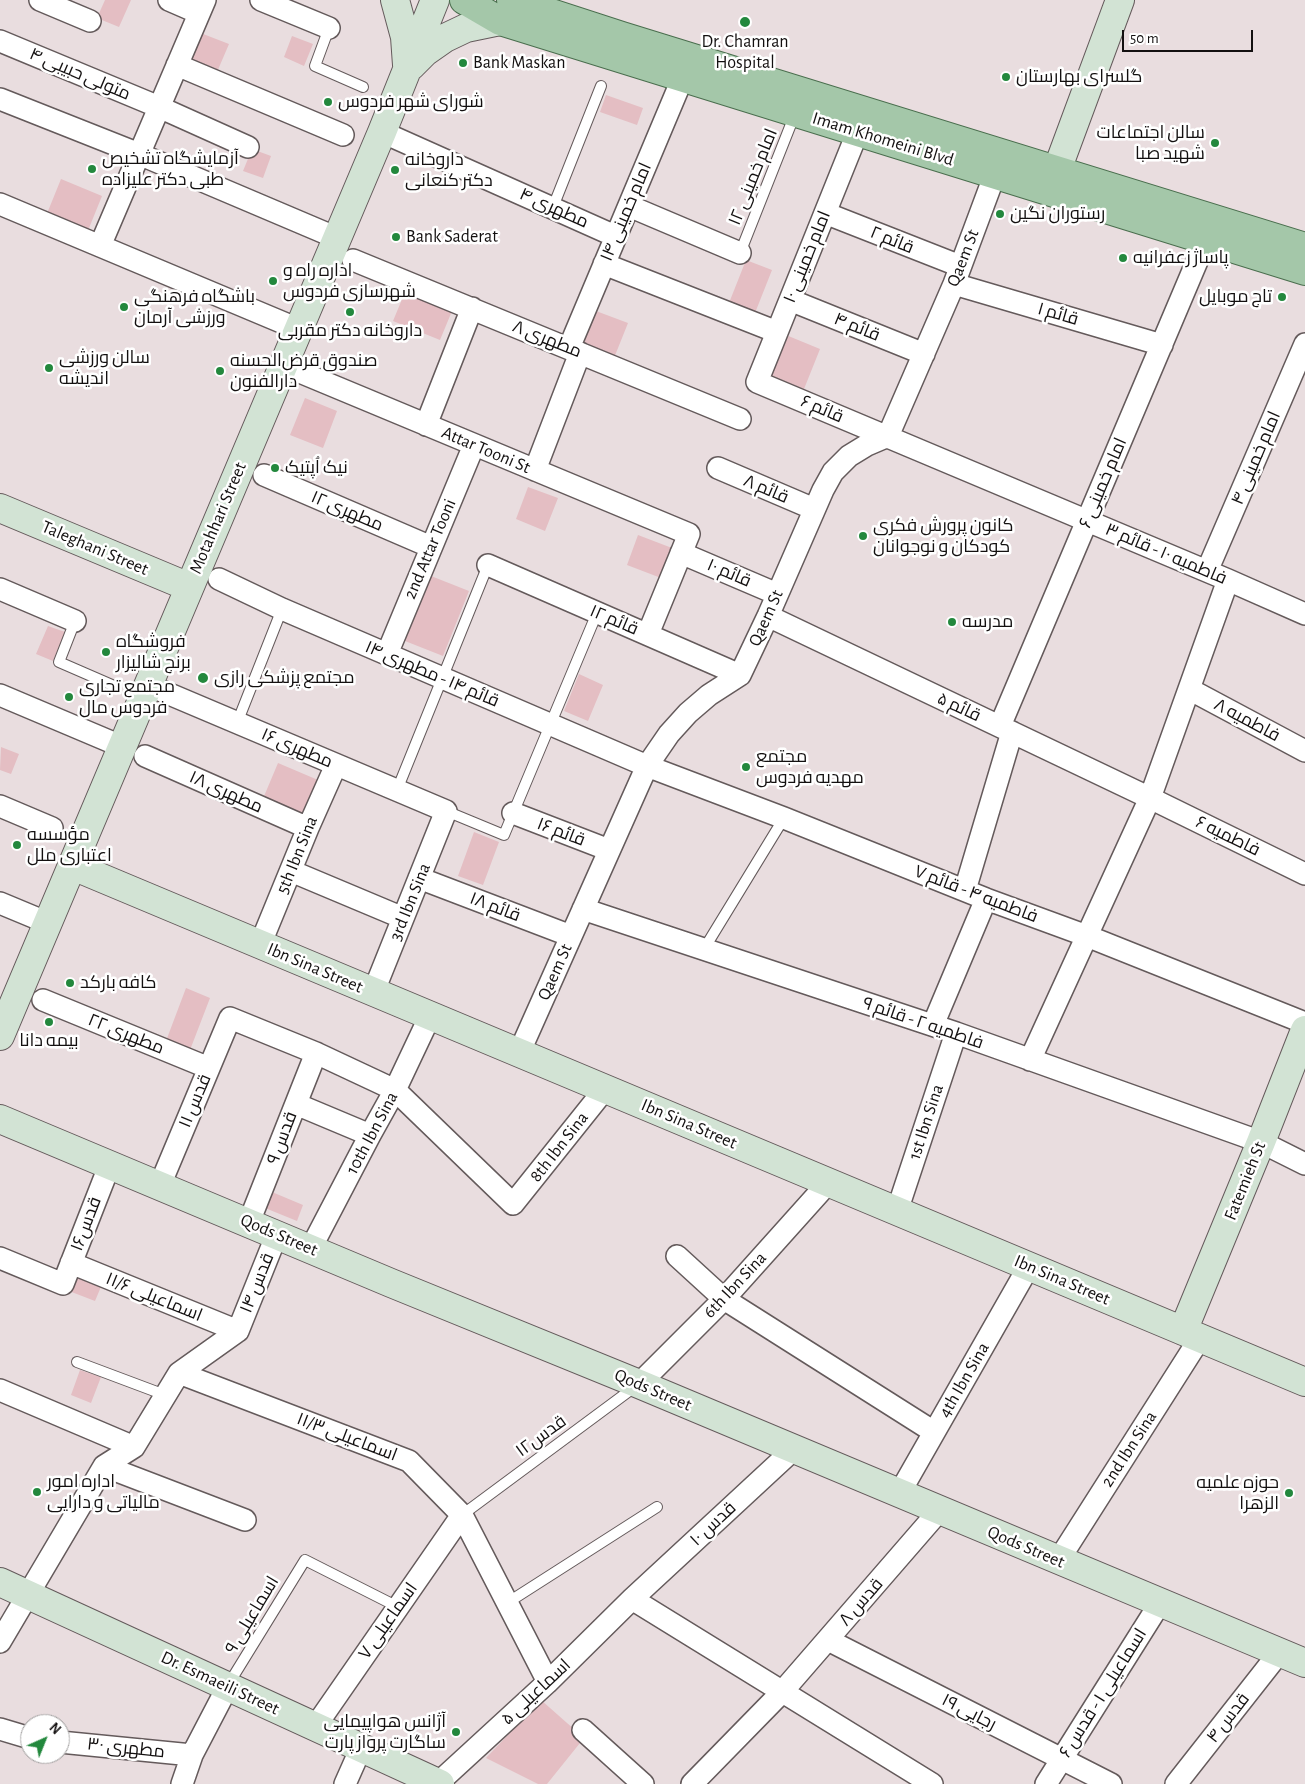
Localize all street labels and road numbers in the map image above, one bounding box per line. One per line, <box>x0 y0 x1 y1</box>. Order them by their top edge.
street label: متولی حبیبی ۴ <box>26 43 134 105</box>
street label: Imam Khomeini Blvd <box>810 107 956 171</box>
street label: امام خمینی ۱۲ <box>724 125 782 229</box>
street label: امام خمینی ۱۴ <box>596 159 656 265</box>
street label: مطهری ۴ <box>516 183 592 233</box>
street label: امام خمینی ۱۰ <box>779 208 835 306</box>
street label: قائم ۲ <box>867 221 917 259</box>
street label: Qaem St <box>942 226 984 290</box>
street label: قائم ۱ <box>1035 298 1081 330</box>
street label: قائم ۴ <box>831 308 883 346</box>
street label: مطهری ۸ <box>509 315 585 363</box>
street label: قائم ۶ <box>797 390 847 428</box>
street label: امام خمینی ۴ <box>1227 408 1285 508</box>
street label: Attar Tooni St <box>438 422 534 478</box>
street label: امام خمینی ۶ <box>1074 435 1132 531</box>
street label: Motahhari Street <box>185 459 251 577</box>
street label: قائم ۸ <box>740 470 792 508</box>
street label: مطهری ۱۲ <box>308 486 386 536</box>
street label: 2nd Attar Tooni <box>399 496 461 602</box>
street label: Taleghani Street <box>38 516 152 580</box>
street label: فاطمیه ۱۰ - قائم ۳ <box>1102 519 1230 589</box>
street label: قائم ۱۰ <box>704 554 754 592</box>
street label: Qaem St <box>744 586 788 650</box>
street label: قائم ۱۲ <box>586 600 642 640</box>
street label: قائم ۱۴ - مطهری ۱۴ <box>362 636 502 712</box>
street label: قائم ۵ <box>934 688 984 726</box>
street label: فاطمیه ۸ <box>1210 694 1284 746</box>
street label: مطهری ۱۶ <box>258 723 336 773</box>
street label: مطهری ۱۸ <box>186 766 266 818</box>
street label: فاطمیه ۶ <box>1192 811 1264 861</box>
street label: 5th Ibn Sina <box>272 813 322 897</box>
street label: قائم ۱۶ <box>534 813 588 851</box>
street label: 3rd Ibn Sina <box>385 860 435 944</box>
street label: فاطمیه ۴ - قائم ۷ <box>911 860 1041 928</box>
street label: قائم ۱۸ <box>467 887 523 927</box>
street label: Ibn Sina Street <box>264 938 366 998</box>
street label: Qaem St <box>533 940 577 1004</box>
street label: فاطمیه ۲ - قائم ۹ <box>860 992 986 1054</box>
street label: مطهری ۲۲ <box>85 1009 167 1059</box>
street label: قدس ۱۱ <box>174 1071 216 1131</box>
street label: 1st Ibn Sina <box>904 1082 948 1162</box>
street label: 10th Ibn Sina <box>341 1088 403 1178</box>
street label: Ibn Sina Street <box>638 1094 740 1154</box>
street label: 8th Ibn Sina <box>525 1108 593 1186</box>
street label: قدس ۹ <box>262 1109 302 1167</box>
street label: Fatemieh St <box>1219 1138 1271 1224</box>
street label: قدس۱۶ <box>66 1194 106 1254</box>
street label: Qods Street <box>237 1209 321 1261</box>
street label: 6th Ibn Sina <box>699 1247 771 1323</box>
street label: قدس ۱۴ <box>235 1250 279 1316</box>
street label: Ibn Sina Street <box>1011 1250 1113 1310</box>
street label: اسماعیلی ۱۱/۶ <box>102 1268 206 1326</box>
street label: 4th Ibn Sina <box>934 1339 994 1421</box>
street label: Qods Street <box>611 1364 695 1416</box>
street label: 2nd Ibn Sina <box>1096 1407 1162 1491</box>
street label: اسماعیلی ۱۱/۳ <box>294 1408 400 1466</box>
street label: قدس۱۲ <box>511 1410 571 1462</box>
street label: قدس ۱۰ <box>685 1497 741 1551</box>
street label: Qods Street <box>984 1521 1068 1573</box>
street label: اسماعیلی ۹ <box>220 1572 284 1658</box>
street label: قدس ۸ <box>834 1574 888 1630</box>
street label: اسماعیلی ۷ <box>354 1578 422 1664</box>
street label: اسماعیلی ۱ - قدس ۶ <box>1054 1624 1152 1762</box>
street label: Dr. Esmaeili Street <box>157 1646 283 1720</box>
street label: اسماعیلی ۵ <box>497 1654 575 1730</box>
street label: رجایی ۱۹ <box>938 1689 1000 1735</box>
street label: قدس ۴ <box>1202 1689 1254 1747</box>
street label: مطهری ۳۰ <box>86 1733 166 1763</box>

